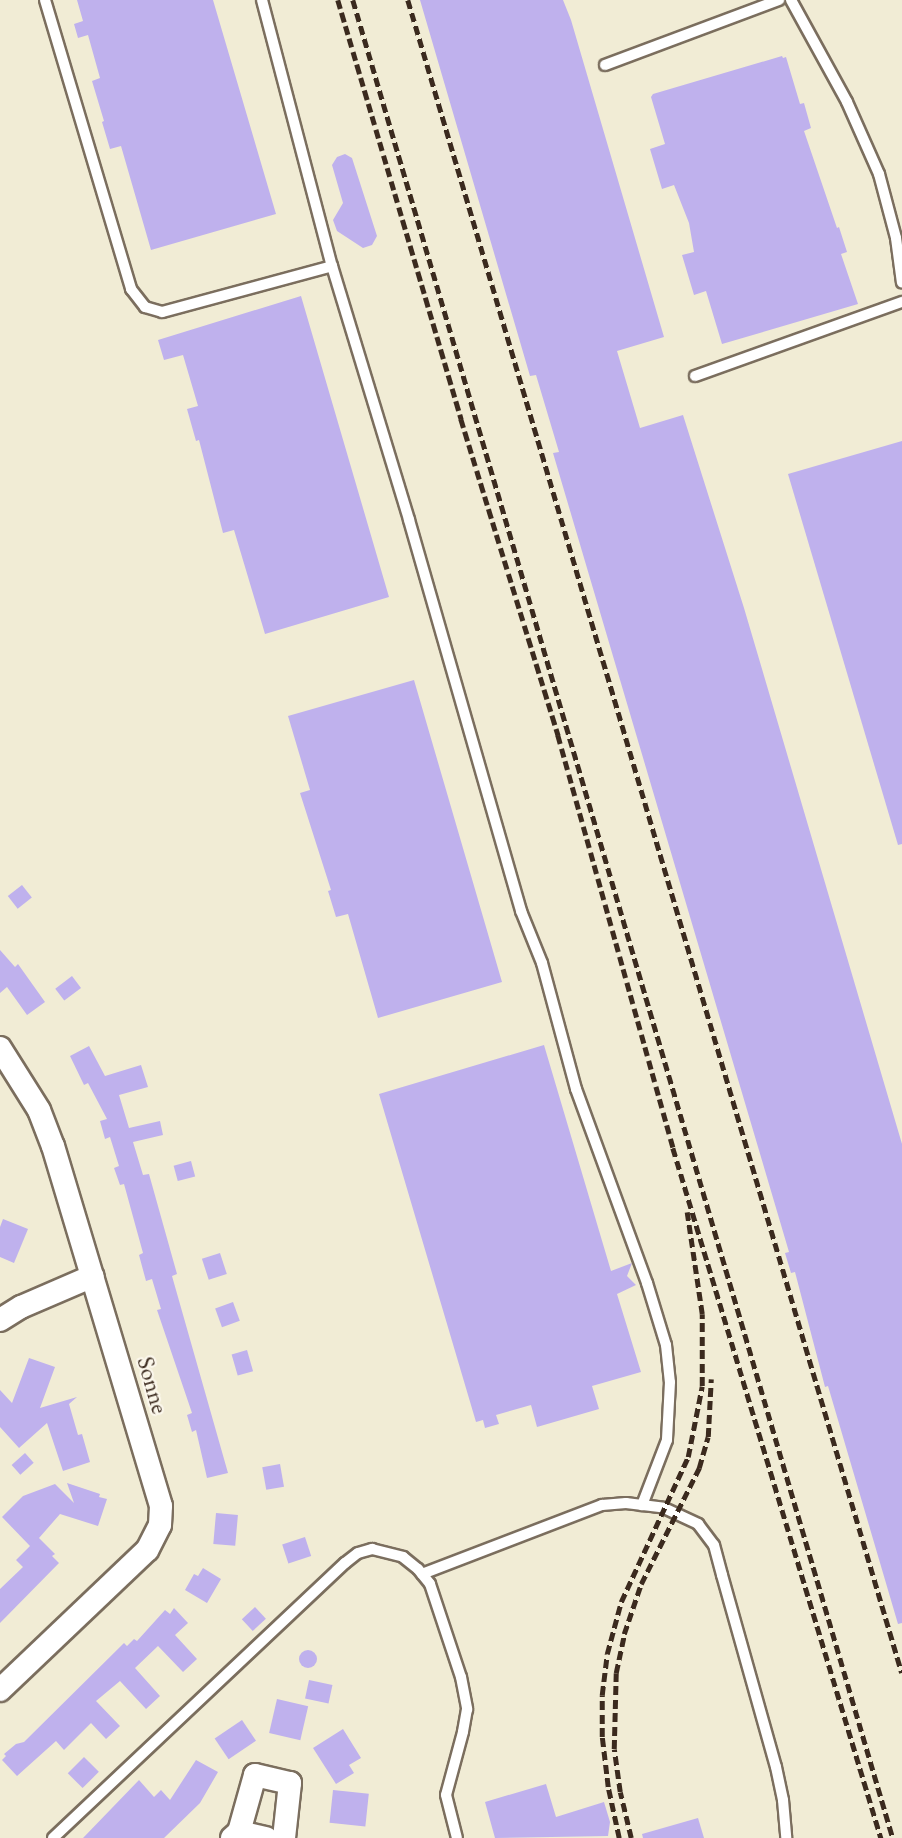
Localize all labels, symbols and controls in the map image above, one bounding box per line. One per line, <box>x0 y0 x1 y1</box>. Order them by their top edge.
street label: Sonne <box>131 1353 175 1417</box>

